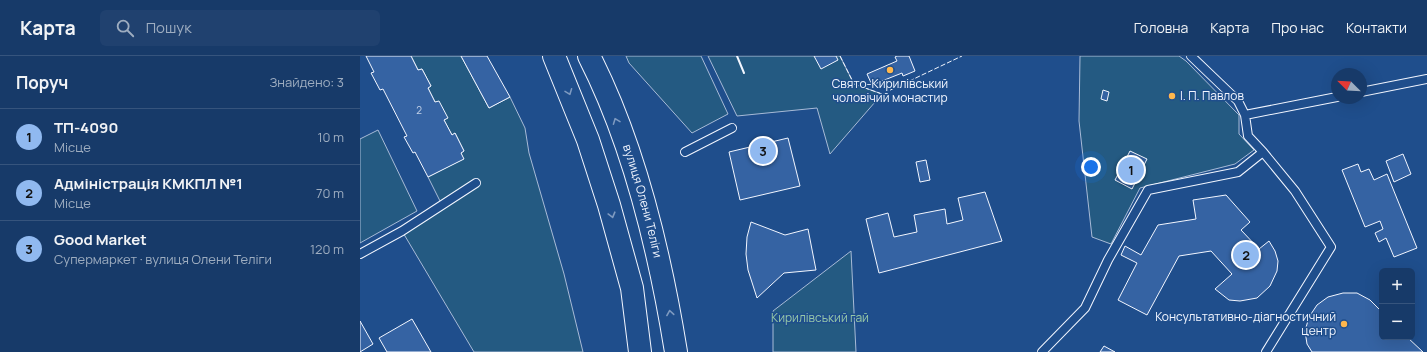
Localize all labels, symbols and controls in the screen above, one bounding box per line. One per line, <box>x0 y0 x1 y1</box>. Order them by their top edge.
search box <box>100 10 380 46</box>
text: Карта <box>20 15 76 41</box>
icon: search <box>114 17 136 39</box>
text: Пошук <box>146 17 192 38</box>
text: Головна <box>1134 18 1188 37</box>
text: Карта <box>1210 18 1249 37</box>
text: Про нас <box>1271 18 1324 37</box>
text: Контакти <box>1346 18 1407 37</box>
marker: Свято-Кирилівський чоловічий монастир <box>885 65 895 75</box>
north arrow <box>1331 68 1367 104</box>
text: Поруч <box>16 71 68 94</box>
text: Знайдено: 3 <box>270 73 344 91</box>
place label: Свято-Кирилівський чоловічий монастир <box>832 75 948 106</box>
place label: І. П. Павлов <box>1180 87 1244 104</box>
one-way arrow <box>565 89 573 96</box>
marker: І. П. Павлов <box>1167 91 1177 101</box>
house number: 2 <box>416 103 422 117</box>
text: ТП-4090 <box>54 117 118 138</box>
one-way arrow <box>613 118 621 125</box>
text: 1 <box>26 128 32 146</box>
text: 10 m <box>317 128 344 146</box>
pin: 3 <box>750 136 776 166</box>
text: Місце <box>54 138 91 156</box>
street label: вулиця Олени Теліги <box>619 142 667 259</box>
pin: 1 <box>1118 155 1144 185</box>
your location <box>1081 157 1101 177</box>
text: Адміністрація КМКПЛ №1 <box>54 173 243 194</box>
text: 2 <box>25 184 33 202</box>
text: 70 m <box>316 184 344 202</box>
text: Місце <box>54 194 91 212</box>
one-way arrow <box>607 211 616 218</box>
text: Good Market <box>54 229 147 250</box>
text: 3 <box>25 240 33 258</box>
text: 120 m <box>310 240 344 258</box>
pin: 2 <box>1233 240 1259 270</box>
text: Супермаркет · вулиця Олени Теліги <box>54 250 272 268</box>
map controls <box>1379 268 1415 340</box>
button: + <box>1379 268 1415 304</box>
button: − <box>1379 304 1415 340</box>
place label: Консультативно-діагностичний центр <box>1155 308 1336 339</box>
park label: Кирилівський гай <box>771 309 869 326</box>
one-way arrow <box>666 310 675 317</box>
marker: Консультативно-діагностичний центр <box>1339 319 1349 329</box>

